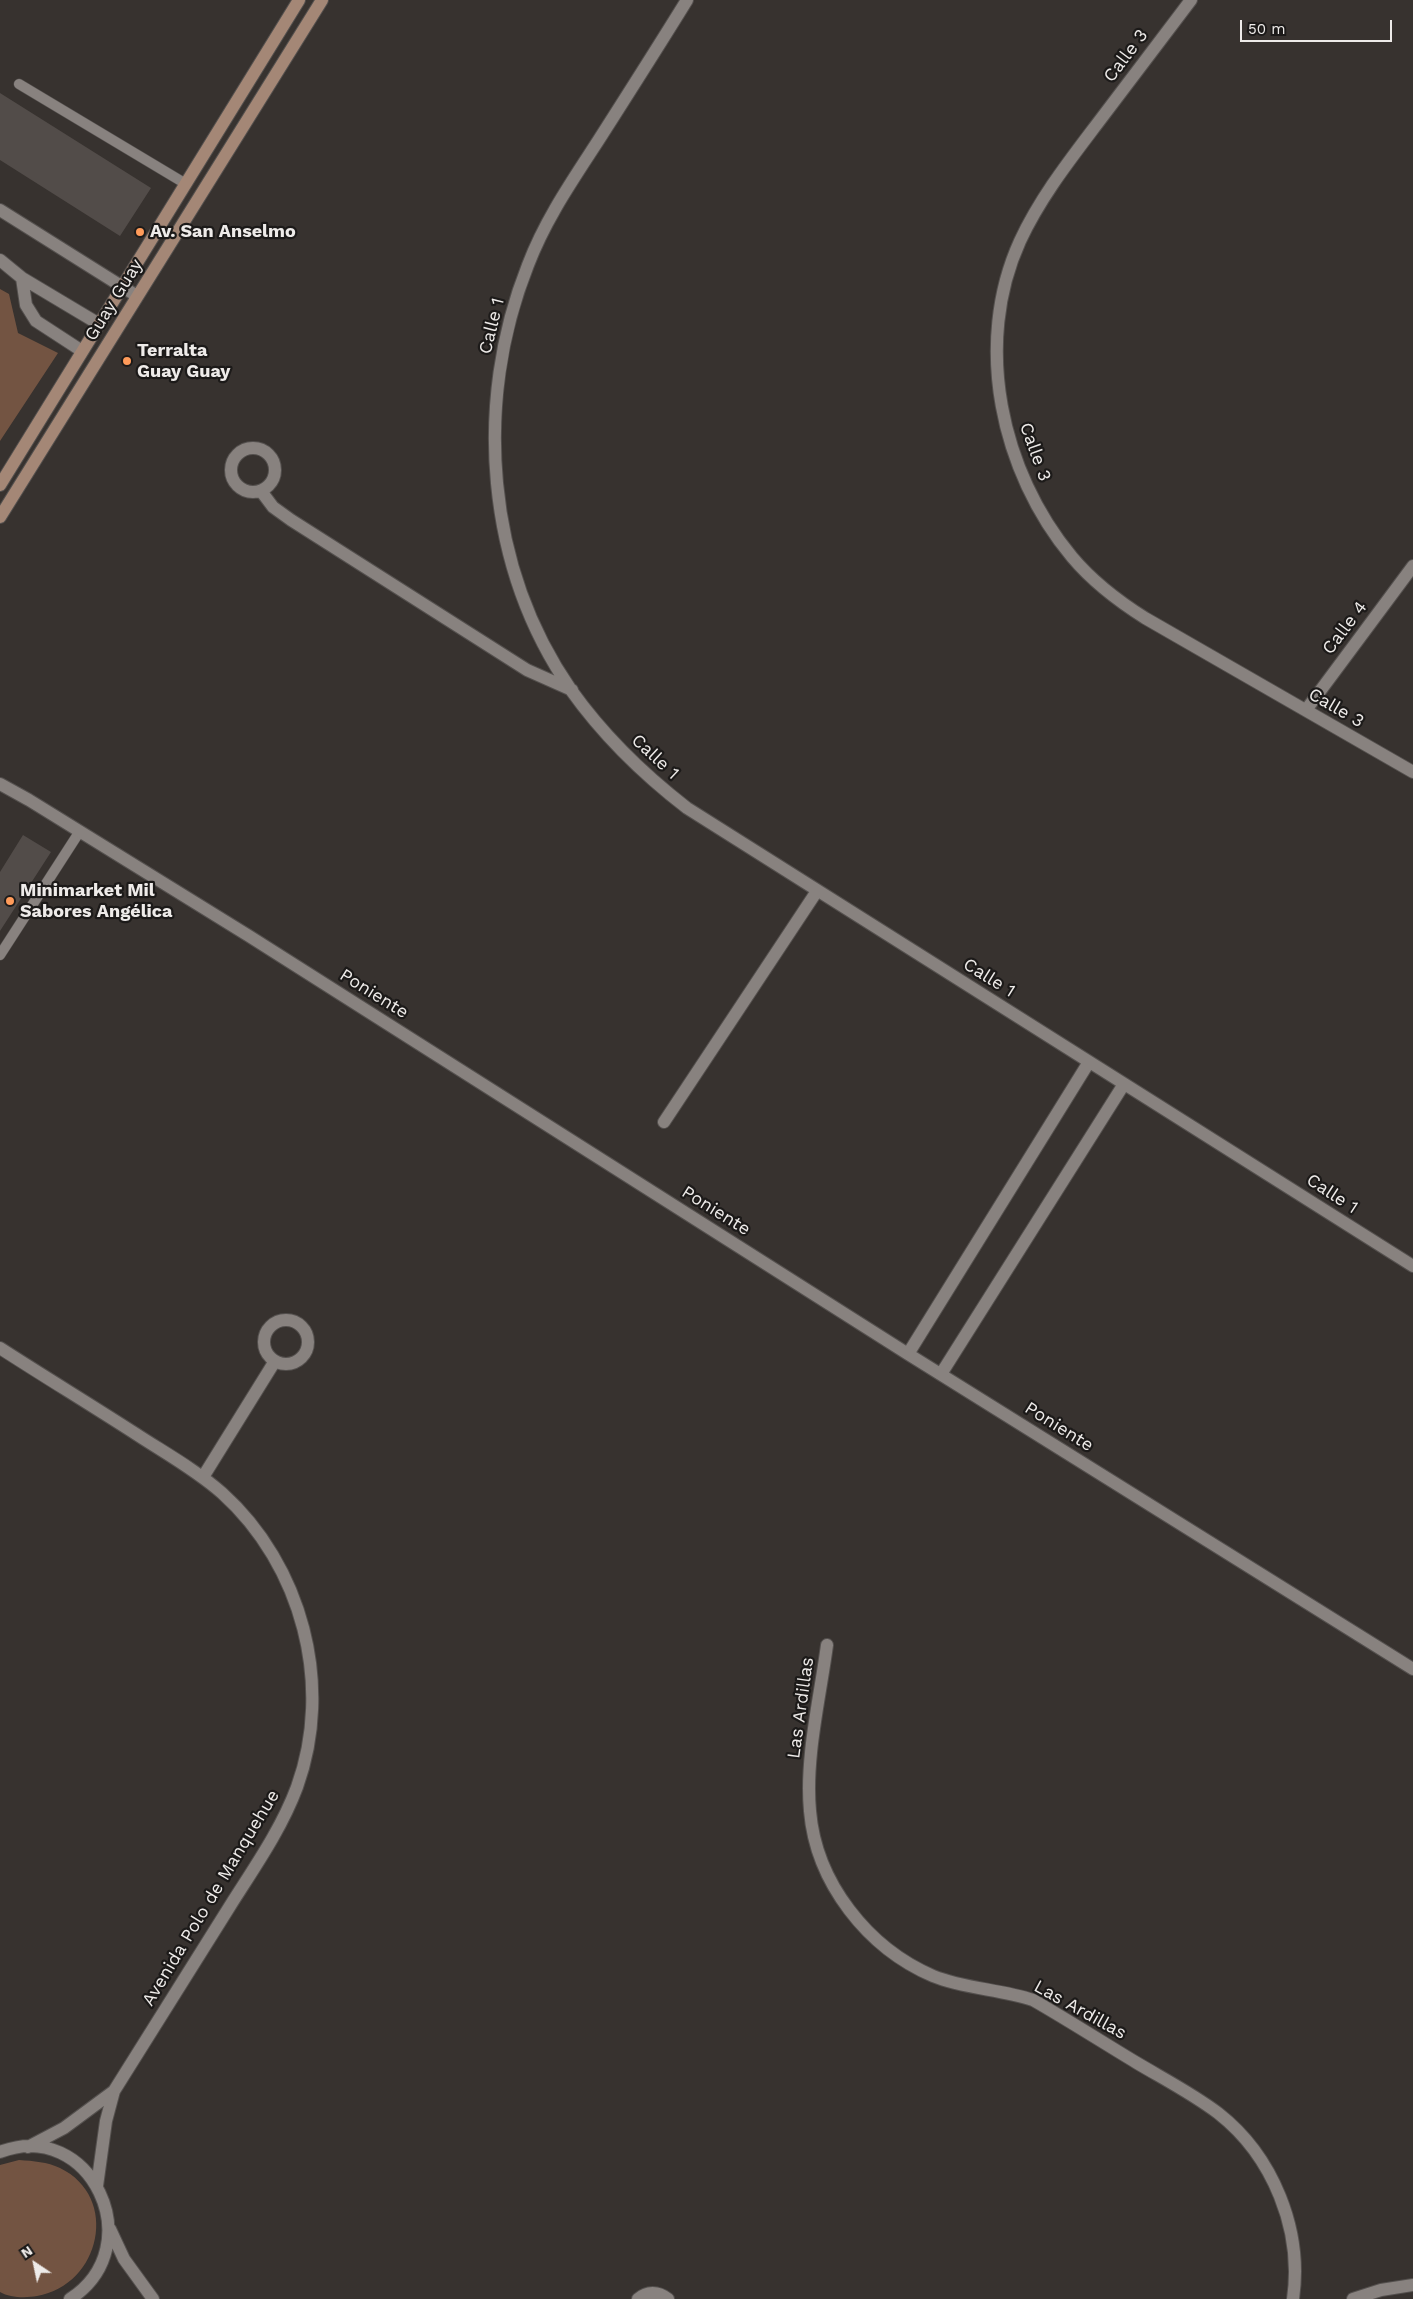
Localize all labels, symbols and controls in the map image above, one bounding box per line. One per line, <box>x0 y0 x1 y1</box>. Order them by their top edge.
scale bar <box>1243 10 1396 42</box>
text: 50 m <box>1248 20 1285 38</box>
street label: Calle 3 <box>1099 25 1153 87</box>
place label: Av. San Anselmo <box>150 221 296 243</box>
marker: Av. San Anselmo <box>134 226 146 238</box>
street label: Guay Guay <box>80 255 148 345</box>
street label: Calle 1 <box>475 296 509 356</box>
place label: Terralta Guay Guay <box>137 340 230 382</box>
marker: Terralta Guay Guay <box>121 355 133 367</box>
street label: Calle 3 <box>1014 420 1056 484</box>
street label: Calle 4 <box>1318 597 1372 659</box>
street label: Calle 3 <box>1304 684 1368 732</box>
street label: Calle 1 <box>627 730 683 784</box>
place label: Minimarket Mil Sabores Angélica <box>20 880 172 922</box>
marker: Minimarket Mil Sabores Angélica <box>4 895 16 907</box>
street label: Calle 1 <box>959 954 1019 1002</box>
street label: Poniente <box>336 964 412 1024</box>
street label: Calle 1 <box>1302 1169 1362 1219</box>
street label: Poniente <box>678 1181 754 1241</box>
street label: Poniente <box>1021 1397 1097 1457</box>
street label: Las Ardillas <box>783 1656 819 1760</box>
street label: Avenida Polo de Manquehue <box>138 1786 284 2010</box>
street label: Las Ardillas <box>1030 1976 1130 2044</box>
north arrow <box>10 2239 60 2289</box>
text: N <box>18 2242 35 2261</box>

